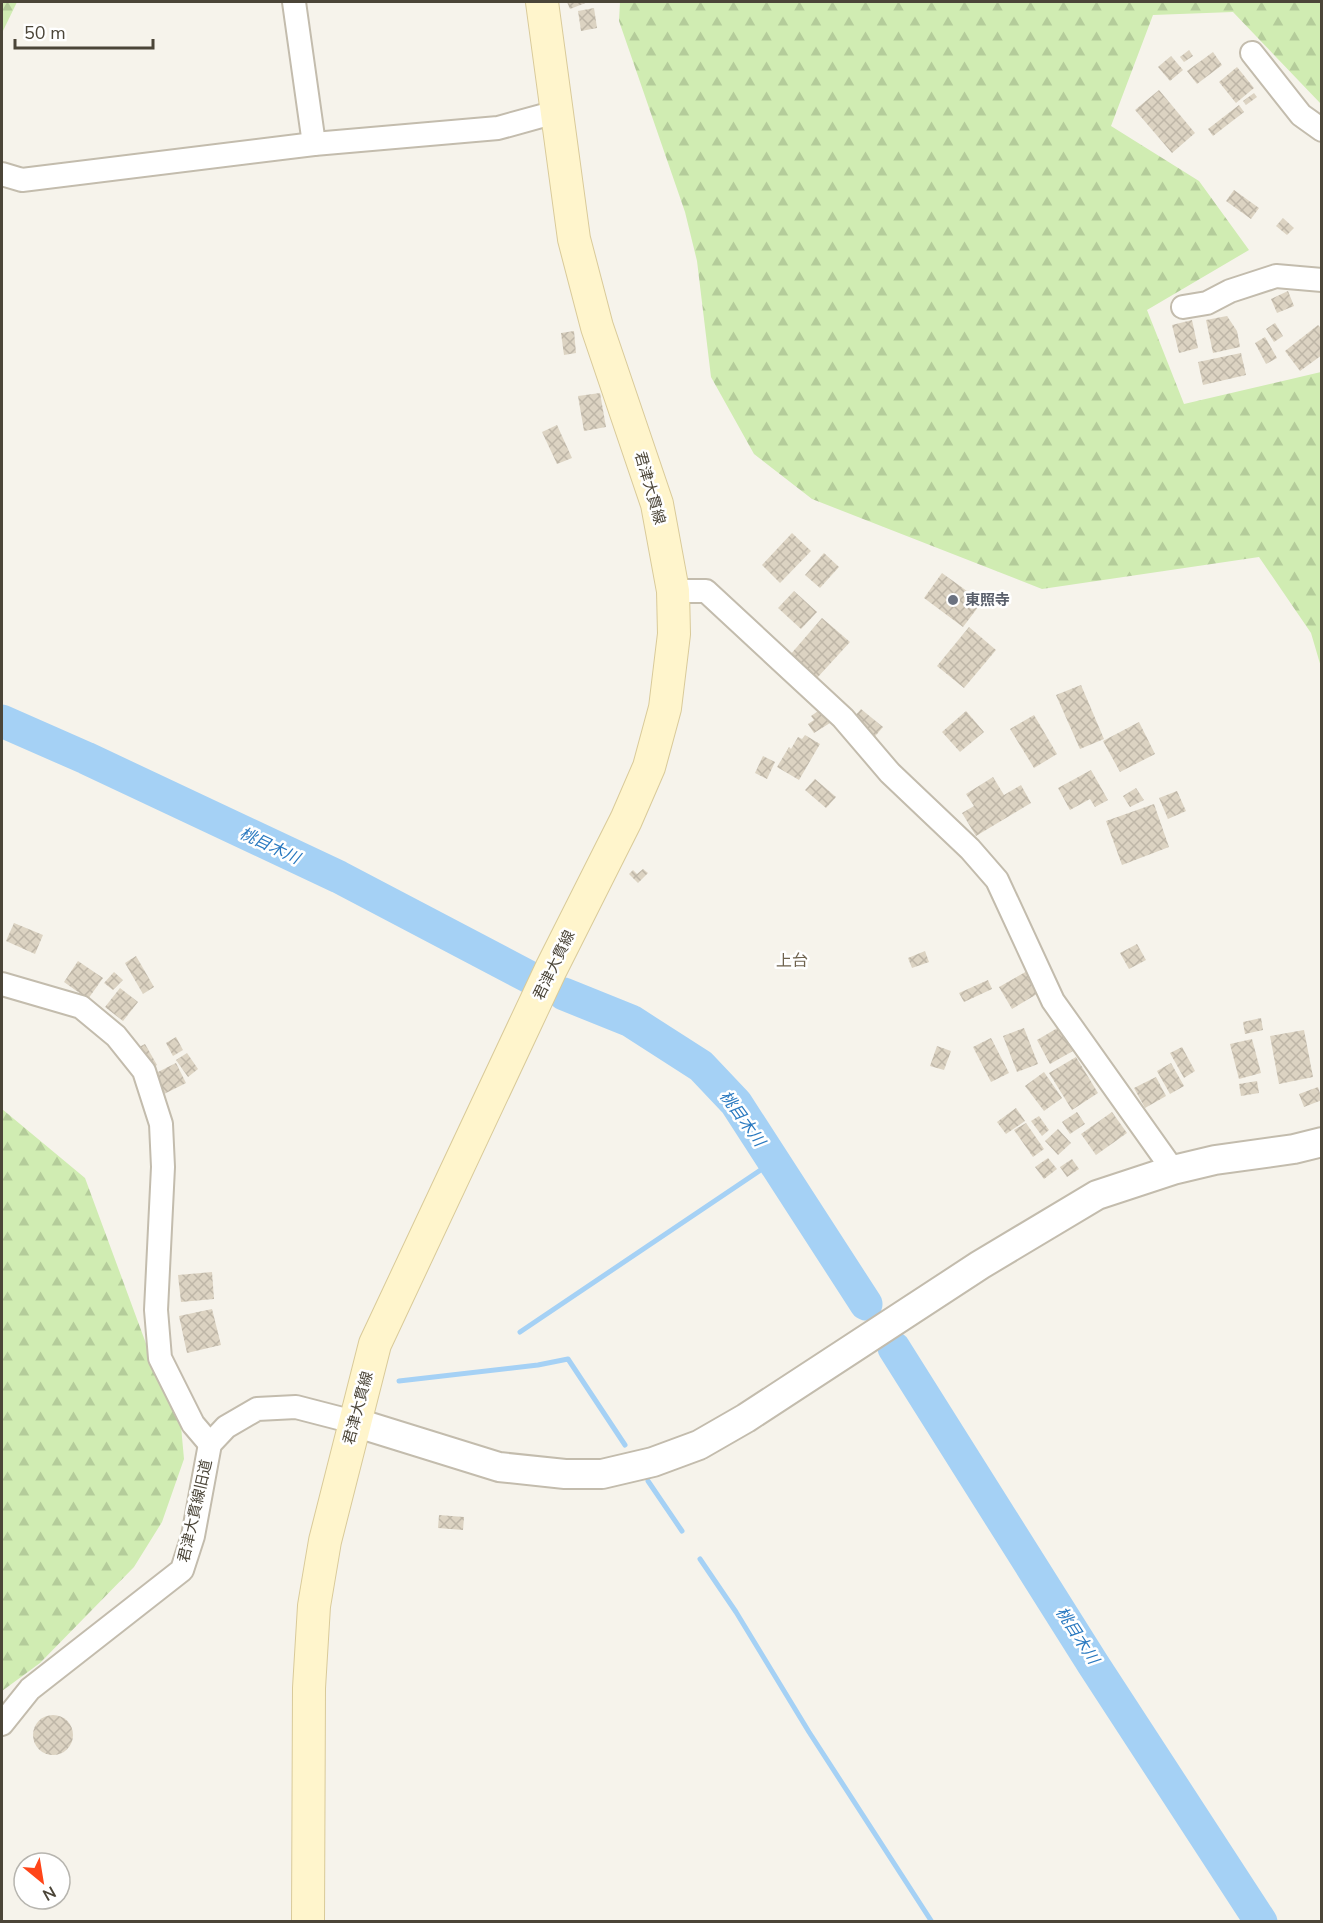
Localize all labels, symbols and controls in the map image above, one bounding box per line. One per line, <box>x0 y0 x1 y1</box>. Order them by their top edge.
scale bar <box>15 12 153 50</box>
text: 50 m <box>24 21 66 45</box>
street label: 君津大貫線 <box>630 449 670 527</box>
place label: 東照寺 <box>965 590 1010 610</box>
marker: 東照寺 <box>946 593 960 607</box>
water label: 桃目木川 <box>236 822 305 870</box>
street label: 君津大貫線 <box>529 927 579 1003</box>
district label: 上台 <box>776 950 808 972</box>
water label: 桃目木川 <box>714 1086 771 1153</box>
street label: 君津大貫線 <box>339 1369 377 1447</box>
street label: 君津大貫線旧道 <box>173 1458 217 1564</box>
water label: 桃目木川 <box>1051 1603 1105 1670</box>
north arrow <box>12 1851 72 1911</box>
text: N <box>38 1881 60 1906</box>

